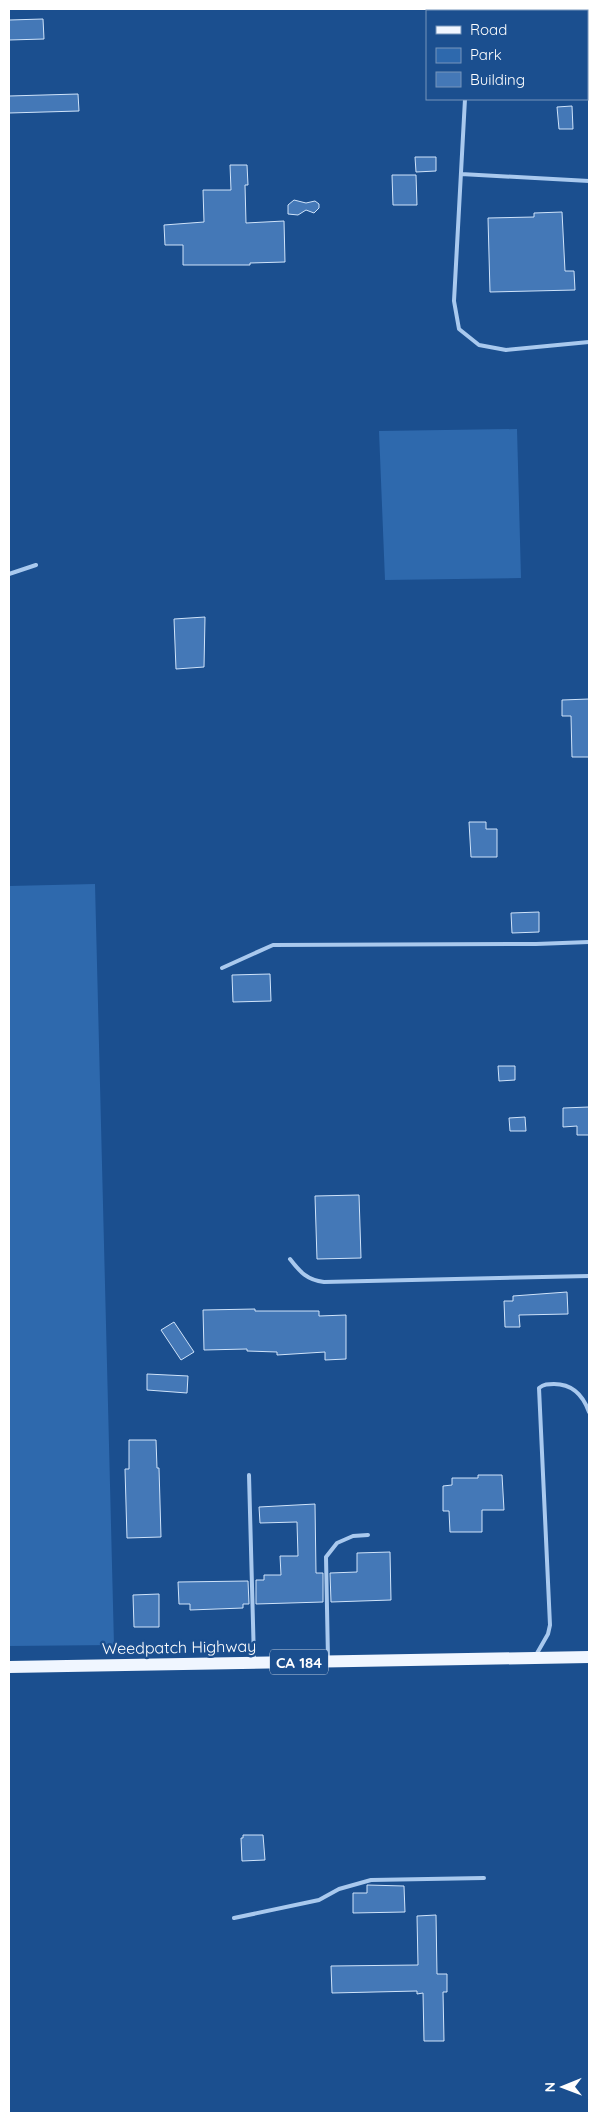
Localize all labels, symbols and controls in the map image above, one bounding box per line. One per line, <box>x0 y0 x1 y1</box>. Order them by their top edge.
legend <box>426 10 588 100</box>
text: Road <box>470 20 507 39</box>
text: Park <box>470 45 502 64</box>
text: Building <box>470 70 525 89</box>
street label: Weedpatch Highway <box>102 1636 256 1658</box>
road number: CA 184 <box>270 1650 328 1674</box>
north arrow <box>538 2062 588 2112</box>
text: N <box>541 2082 559 2093</box>

